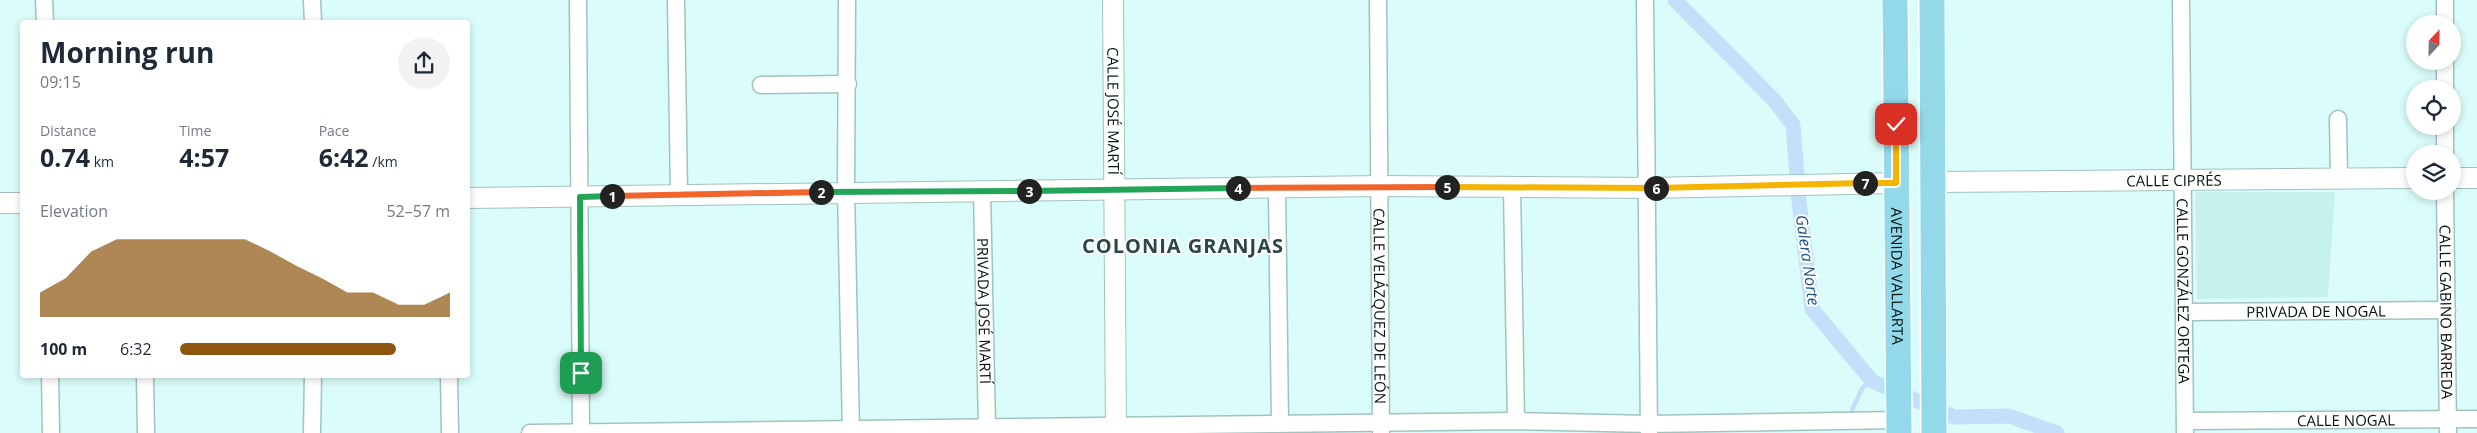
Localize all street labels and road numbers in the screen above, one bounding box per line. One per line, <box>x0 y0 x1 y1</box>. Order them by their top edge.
street label: CALLE JOSÉ MARTÍ <box>1103 47 1124 176</box>
street label: CALLE CIPRÉS <box>2126 170 2222 190</box>
street label: CALLE GONZÁLEZ ORTEGA <box>2173 198 2195 384</box>
street label: AVENIDA VALLARTA <box>1887 207 1908 345</box>
street label: CALLE VELÁZQUEZ DE LEÓN <box>1369 208 1391 404</box>
street label: CALLE GABINO BARREDA <box>2435 225 2458 400</box>
street label: PRIVADA JOSÉ MARTÍ <box>973 238 996 385</box>
street label: PRIVADA DE NOGAL <box>2246 300 2386 322</box>
street label: CALLE NOGAL <box>2297 410 2395 430</box>

